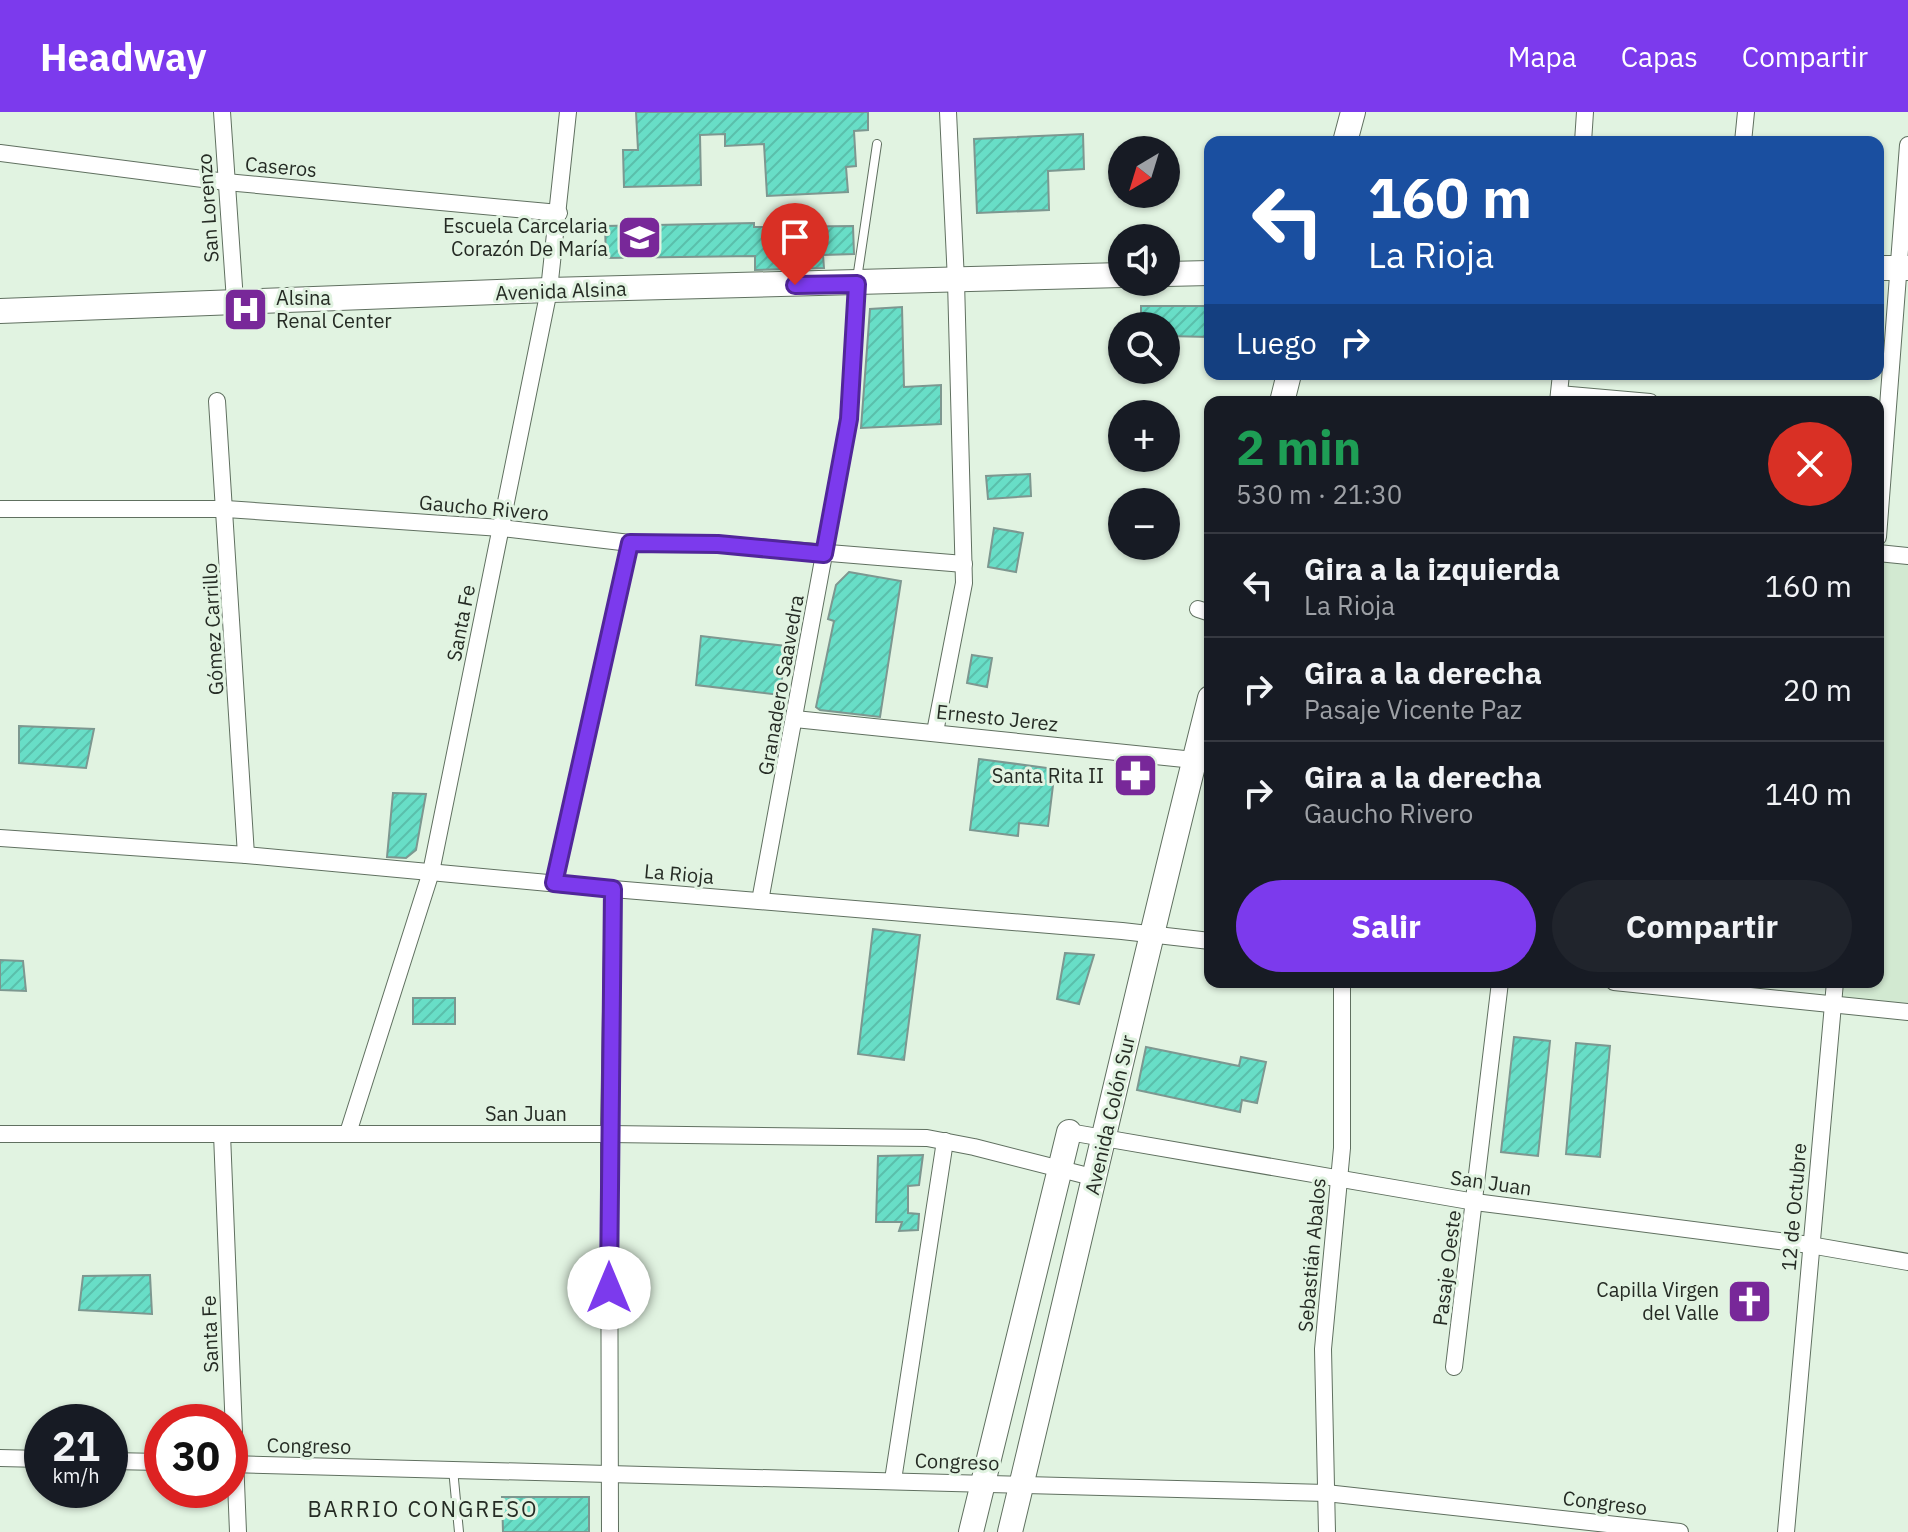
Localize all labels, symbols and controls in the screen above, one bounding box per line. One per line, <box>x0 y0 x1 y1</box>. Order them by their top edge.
text: Headway <box>40 32 207 81</box>
text: Mapa <box>1508 38 1577 75</box>
text: Capas <box>1621 38 1698 75</box>
text: Compartir <box>1742 38 1868 75</box>
north arrow <box>1108 136 1180 208</box>
map controls <box>1108 136 1180 560</box>
street label: Caseros <box>244 150 318 183</box>
street label: San Lorenzo <box>190 153 225 263</box>
text: 160 m <box>1368 161 1532 233</box>
icon: left <box>1236 168 1340 272</box>
pin <box>761 203 829 285</box>
place label: Escuela Carcelaria Corazón De María <box>443 212 608 262</box>
school or university icon: Escuela Carcelaria Corazón De María <box>615 213 663 261</box>
icon: arrive <box>773 215 817 259</box>
button: sound <box>1108 224 1180 296</box>
text: La Rioja <box>1368 231 1494 278</box>
street label: Avenida Alsina <box>495 275 627 306</box>
place label: Alsina Renal Center <box>276 284 392 334</box>
hospital icon: Alsina Renal Center <box>221 285 269 333</box>
button: search <box>1108 312 1180 384</box>
icon: right <box>1333 320 1377 364</box>
text: Luego <box>1236 323 1317 362</box>
button: + <box>1108 400 1180 472</box>
text: 2 min <box>1236 416 1361 478</box>
button: close <box>1768 422 1852 506</box>
text: 530 m · 21:30 <box>1236 477 1402 511</box>
street label: Gaucho Rivero <box>418 488 550 527</box>
button: − <box>1108 488 1180 560</box>
text: Gira a la izquierda <box>1304 549 1560 588</box>
street label: Gómez Carrillo <box>196 562 229 696</box>
icon: left <box>1236 563 1280 607</box>
text: 160 m <box>1765 566 1852 605</box>
street label: Santa Fe <box>440 582 481 664</box>
text: La Rioja <box>1304 588 1395 622</box>
street label: Granadero Saavedra <box>751 592 810 777</box>
text: Gira a la derecha <box>1304 653 1542 692</box>
icon: right <box>1236 667 1280 711</box>
text: 20 m <box>1783 670 1852 709</box>
text: Pasaje Vicente Paz <box>1304 692 1522 726</box>
street label: Ernesto Jerez <box>935 698 1059 737</box>
pharmacy icon: Santa Rita II <box>1111 752 1159 800</box>
text: Gira a la derecha <box>1304 757 1542 796</box>
place label: Santa Rita II <box>992 762 1104 789</box>
icon: right <box>1236 771 1280 815</box>
text: 140 m <box>1765 774 1852 813</box>
text: Gaucho Rivero <box>1304 796 1473 830</box>
street label: La Rioja <box>643 857 715 890</box>
button: Salir <box>1236 880 1536 972</box>
button: Compartir <box>1552 880 1852 972</box>
street label: Avenida Colón Sur <box>1078 1032 1141 1197</box>
street label: San Juan <box>485 1100 567 1127</box>
street label: 12 de Octubre <box>1774 1142 1813 1272</box>
street label: San Juan <box>1449 1163 1534 1202</box>
street label: Sebastián Abalos <box>1291 1177 1332 1333</box>
street label: Pasaje Oeste <box>1426 1209 1467 1327</box>
position arrow <box>567 1246 651 1330</box>
place label: Capilla Virgen del Valle <box>1596 1276 1719 1326</box>
church icon: Capilla Virgen del Valle <box>1726 1278 1774 1326</box>
street label: Santa Fe <box>195 1295 224 1373</box>
speed limit sign: 30 <box>144 1404 248 1508</box>
text: 21 <box>52 1420 100 1472</box>
street label: Congreso <box>266 1431 352 1460</box>
street label: Congreso <box>914 1447 1000 1476</box>
text: km/h <box>52 1462 100 1489</box>
street label: Congreso <box>1561 1484 1649 1521</box>
district label: BARRIO CONGRESO <box>307 1494 539 1523</box>

